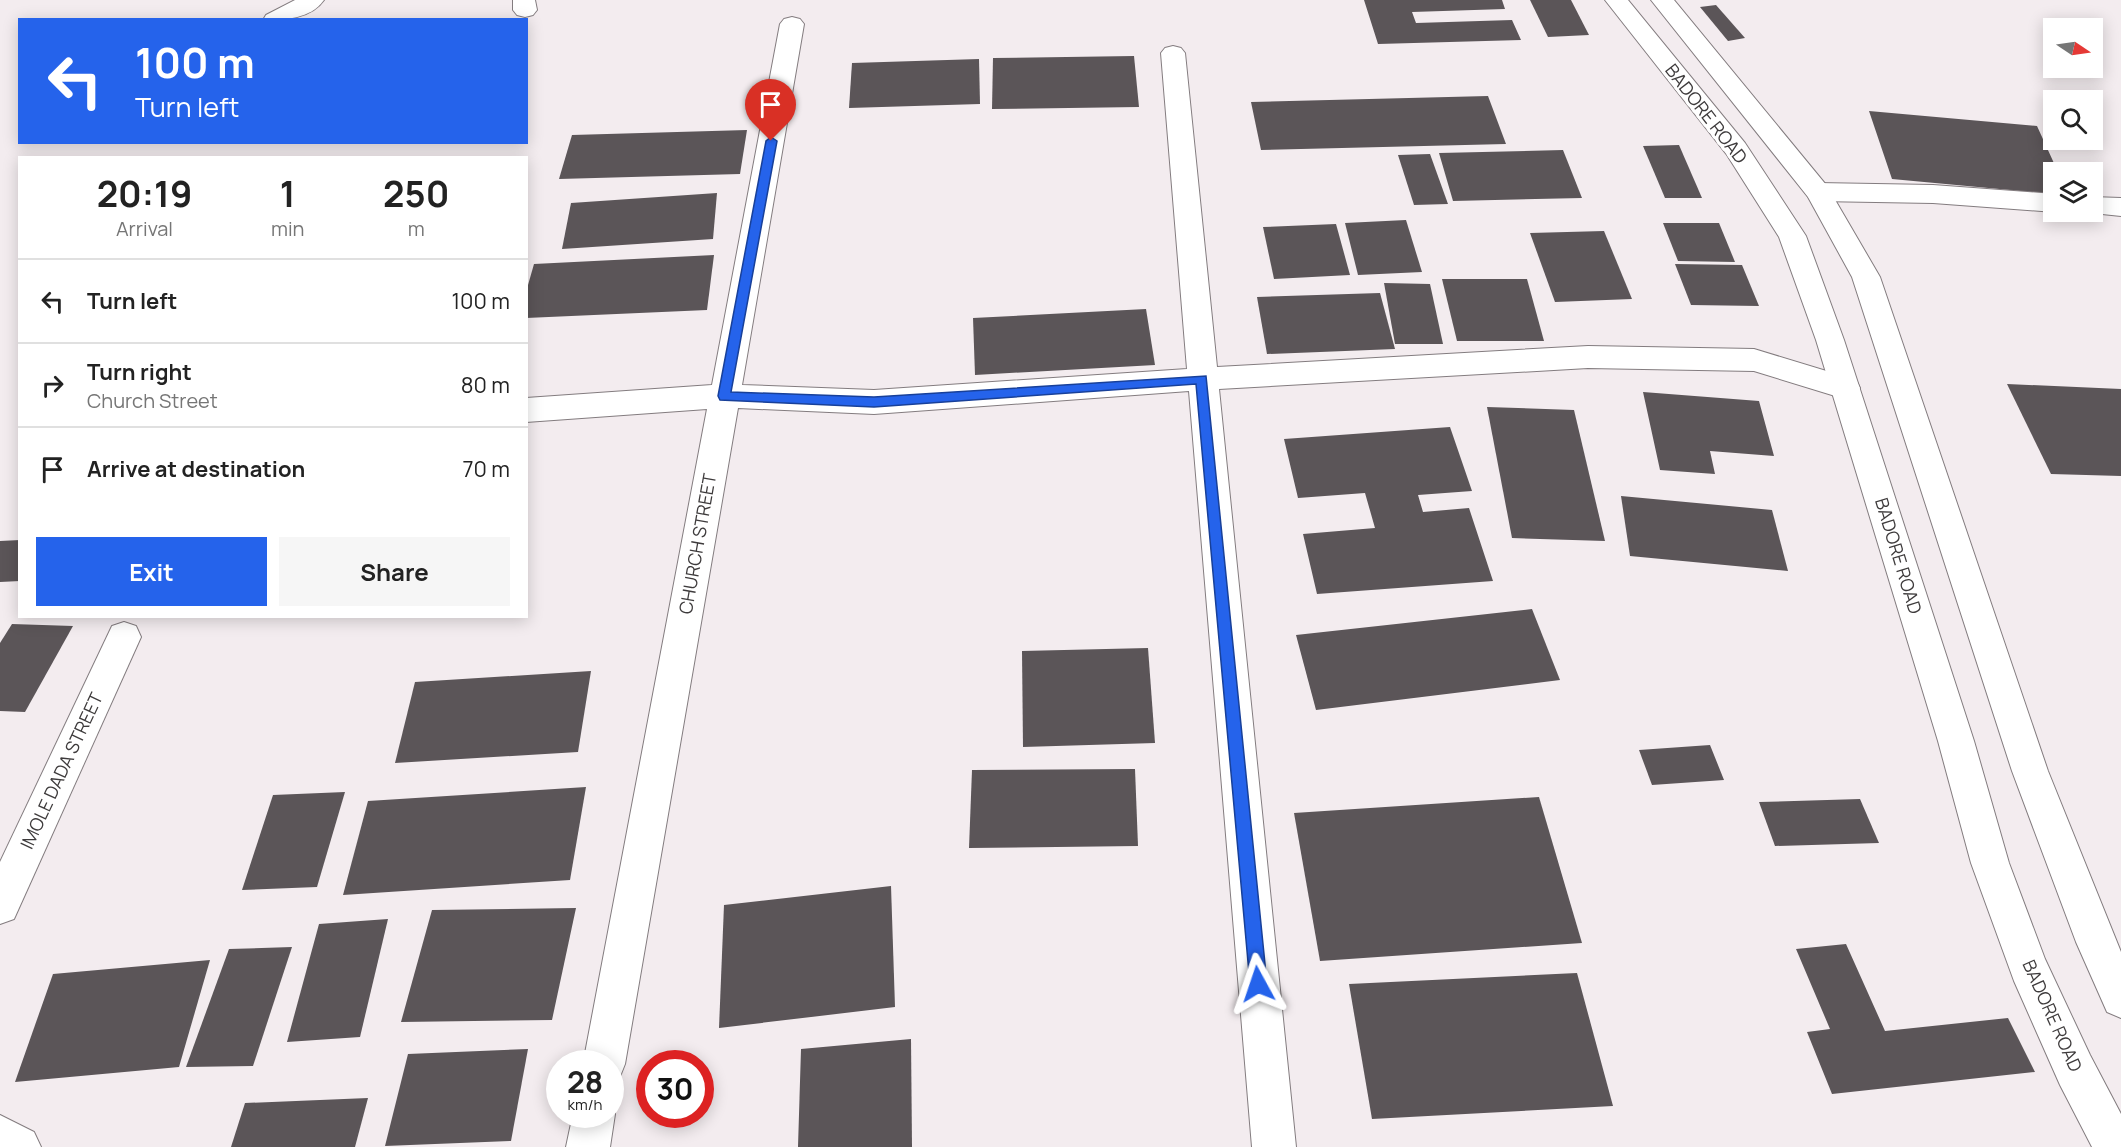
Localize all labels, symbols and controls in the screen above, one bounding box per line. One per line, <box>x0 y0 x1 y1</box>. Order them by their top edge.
north arrow <box>2043 18 2103 78</box>
map controls <box>2043 18 2103 222</box>
text: 100 m <box>135 33 255 91</box>
icon: left <box>36 42 114 120</box>
street label: BADORE ROAD <box>1660 59 1753 168</box>
pin <box>745 79 796 141</box>
text: Turn left <box>135 88 239 125</box>
icon: arrive <box>754 88 787 121</box>
button: search <box>2043 90 2103 150</box>
button: layers <box>2043 162 2103 222</box>
text: 20:19 <box>97 169 192 218</box>
text: 1 <box>280 169 296 218</box>
text: 250 <box>383 169 449 218</box>
text: Arrival <box>116 215 173 242</box>
text: min <box>271 215 304 242</box>
text: m <box>408 215 425 242</box>
icon: left <box>36 285 69 318</box>
text: Turn left <box>87 286 177 316</box>
text: 100 m <box>452 286 510 316</box>
text: Turn right <box>87 357 192 387</box>
icon: right <box>36 369 69 402</box>
text: 80 m <box>461 370 510 400</box>
text: Church Street <box>87 387 218 414</box>
icon: arrive <box>36 453 69 486</box>
text: Arrive at destination <box>87 454 305 484</box>
text: 70 m <box>462 454 510 484</box>
street label: CHURCH STREET <box>673 471 721 616</box>
street label: BADORE ROAD <box>1870 495 1928 617</box>
button: Exit <box>36 537 267 606</box>
button: Share <box>279 537 510 606</box>
street label: IMOLE DADA STREET <box>14 688 108 853</box>
position arrow <box>1226 952 1290 1016</box>
street label: BADORE ROAD <box>2017 956 2088 1075</box>
speed limit sign: 30 <box>636 1050 714 1128</box>
text: 28 <box>567 1061 603 1102</box>
text: km/h <box>568 1094 602 1115</box>

